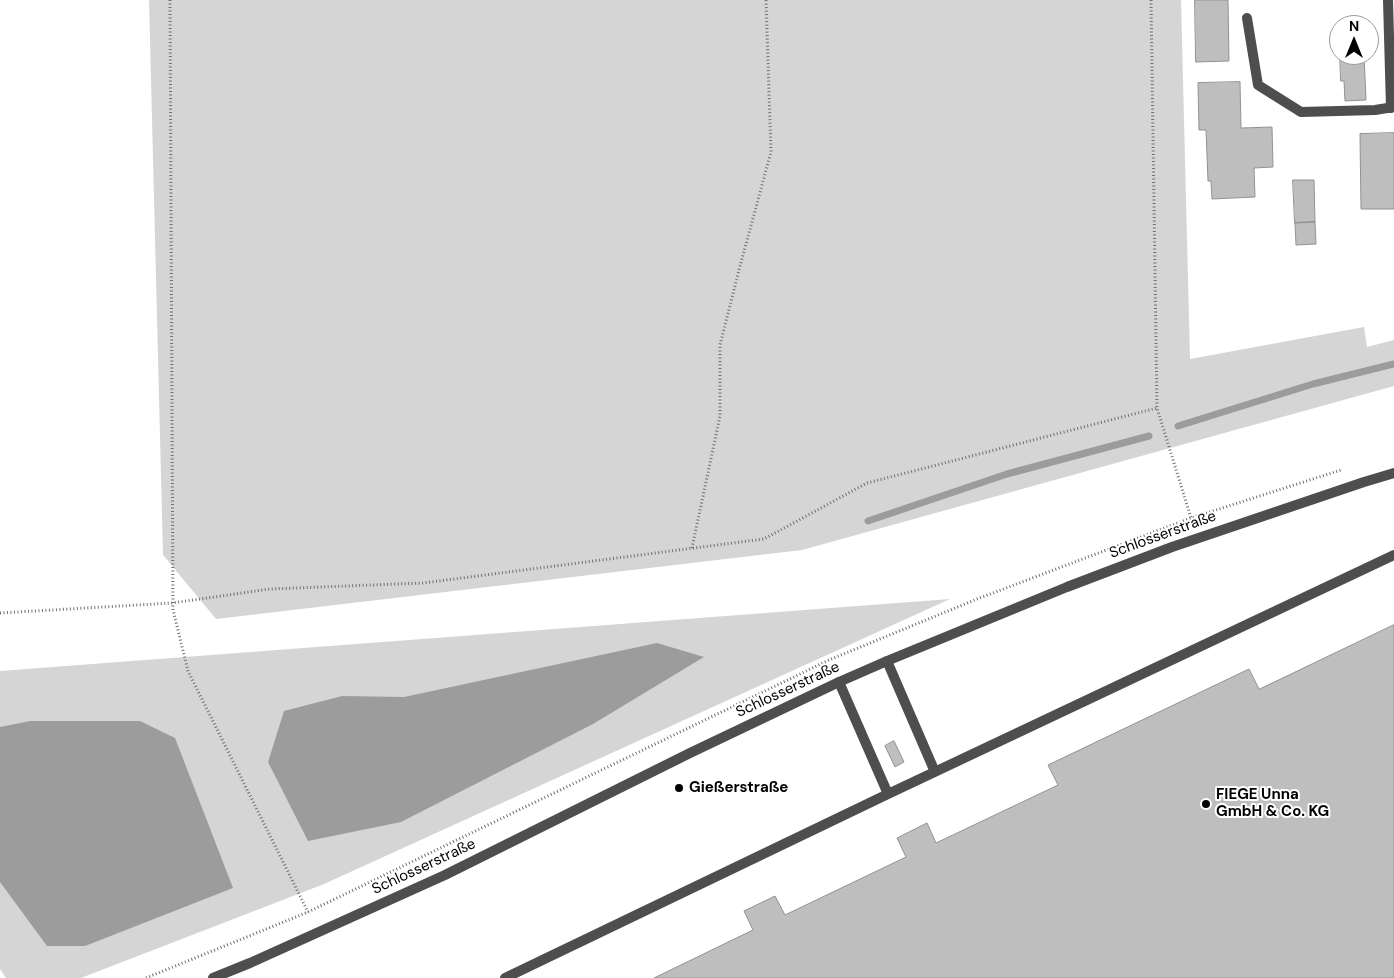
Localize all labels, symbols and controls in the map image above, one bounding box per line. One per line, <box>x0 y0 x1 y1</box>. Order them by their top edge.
north arrow <box>1329 15 1379 65</box>
text: N <box>1349 17 1359 35</box>
street label: Schlosserstraße <box>1107 507 1219 563</box>
street label: Schlosserstraße <box>733 658 843 722</box>
place label: Gießerstraße <box>689 779 788 797</box>
marker: Gießerstraße <box>673 782 685 794</box>
place label: FIEGE Unna GmbH & Co. KG <box>1216 786 1329 821</box>
marker: FIEGE Unna GmbH & Co. KG <box>1200 798 1212 810</box>
street label: Schlosserstraße <box>369 835 479 899</box>

